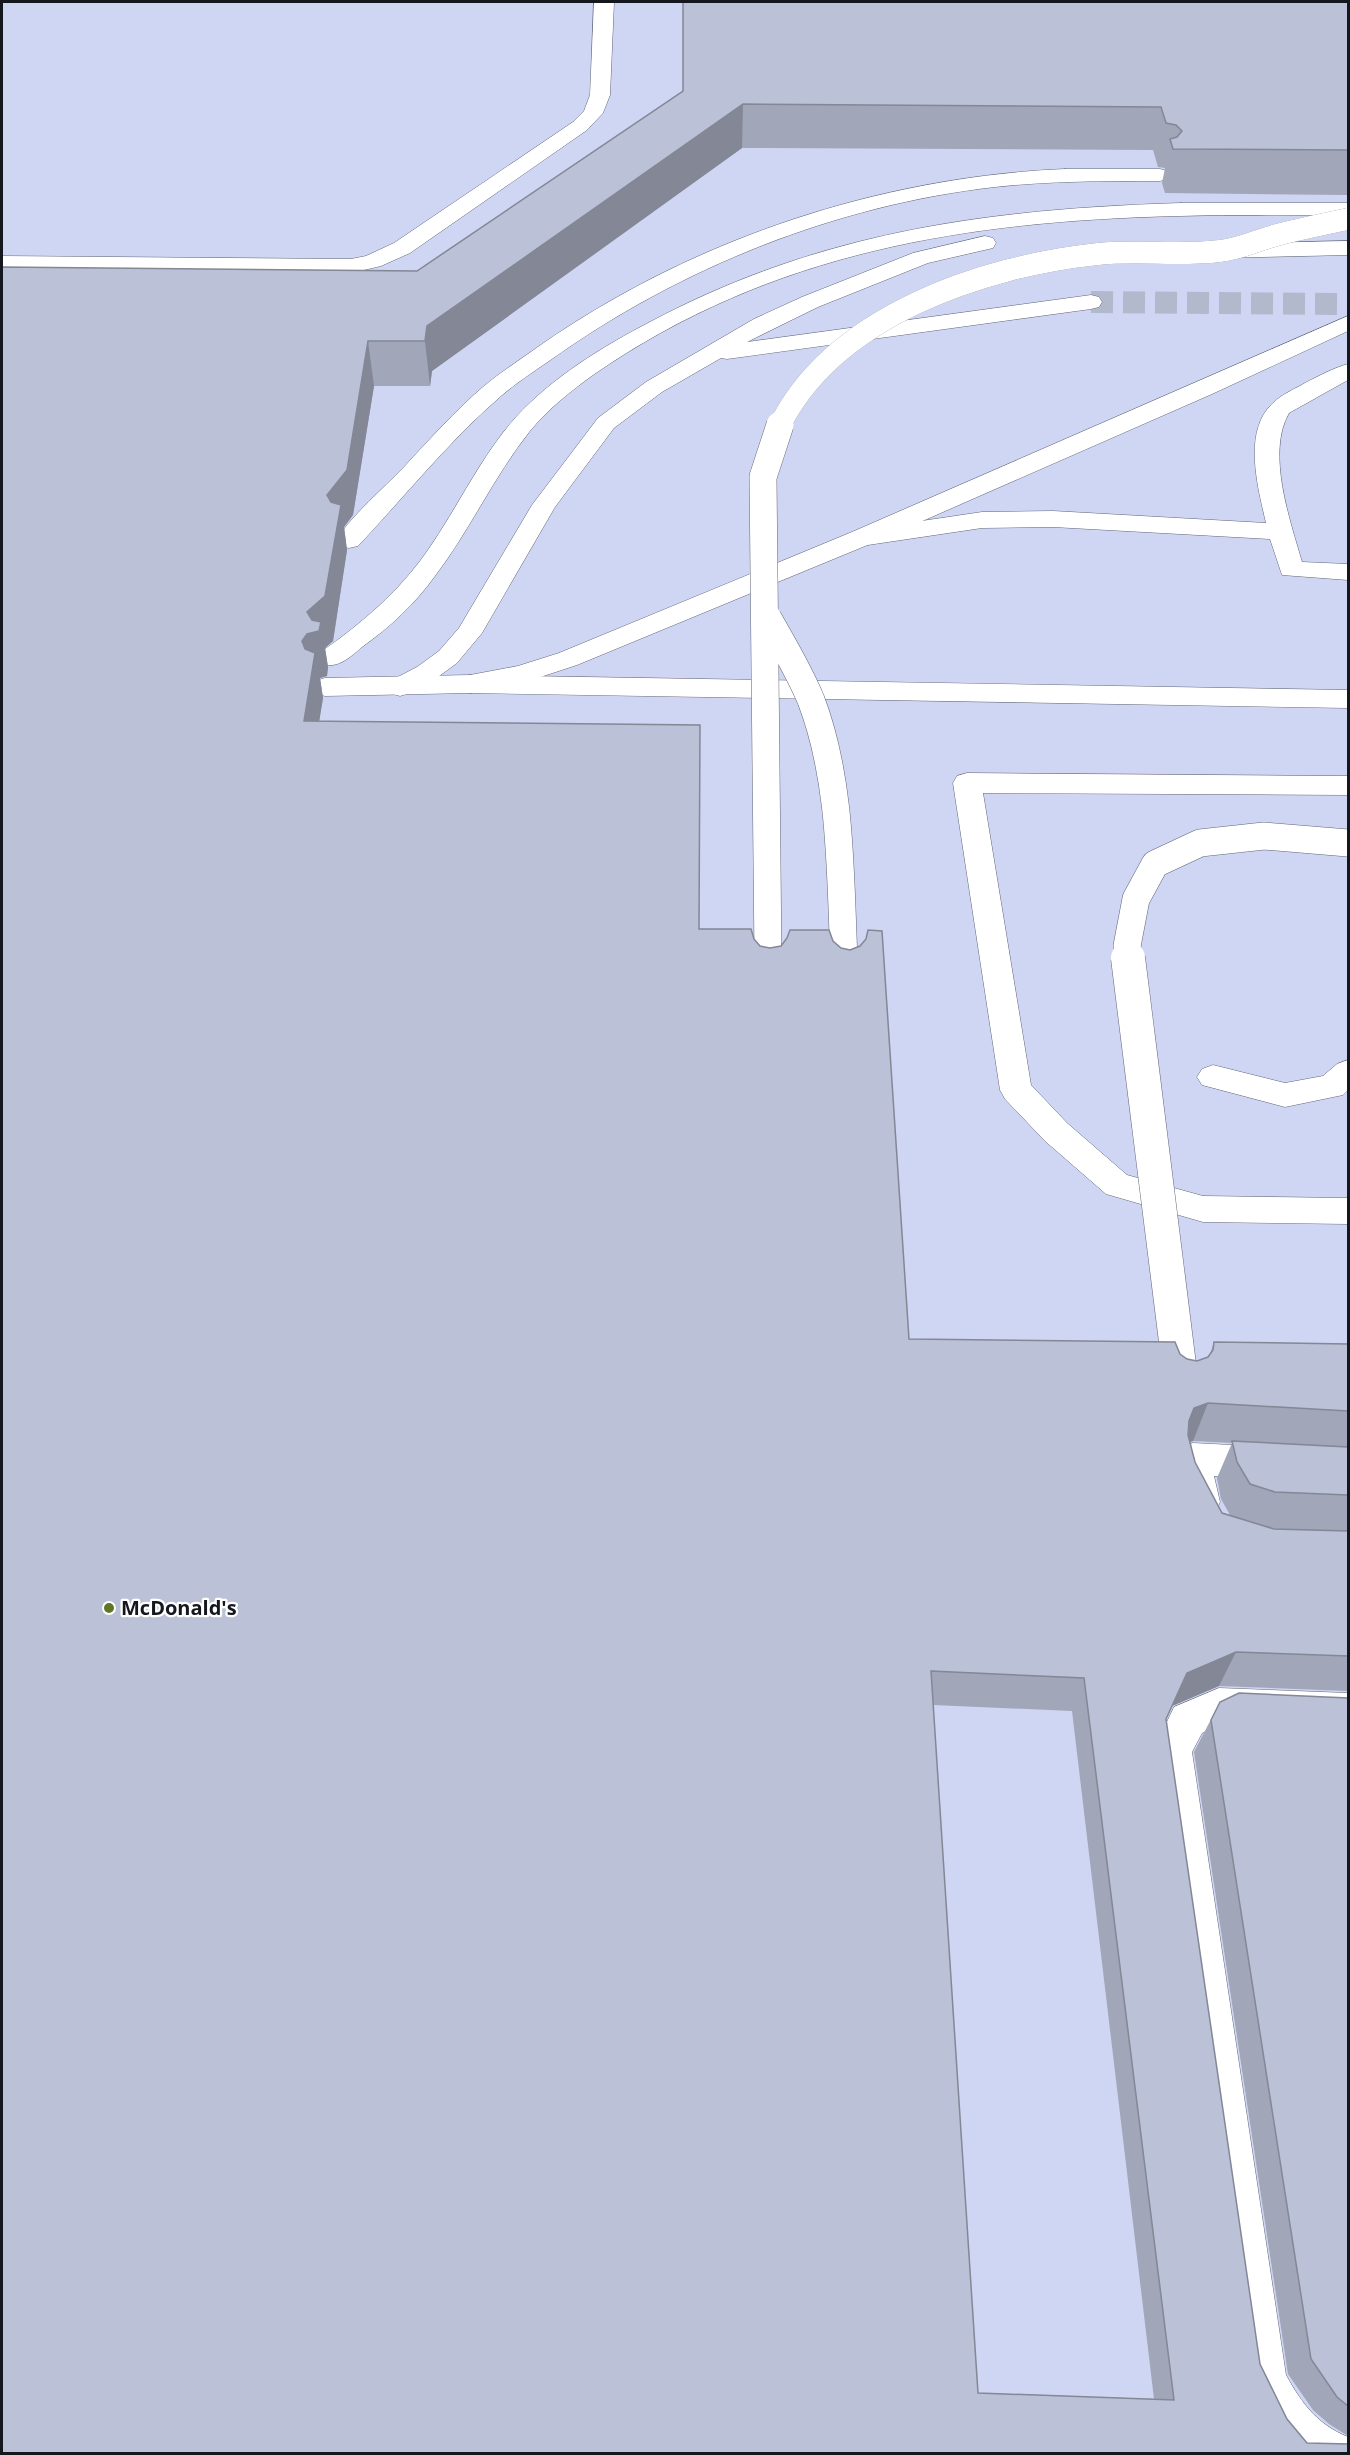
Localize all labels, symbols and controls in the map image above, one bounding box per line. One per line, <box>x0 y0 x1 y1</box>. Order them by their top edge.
place label: McDonald's <box>121 1594 237 1621</box>
marker: McDonald's <box>102 1601 116 1615</box>

